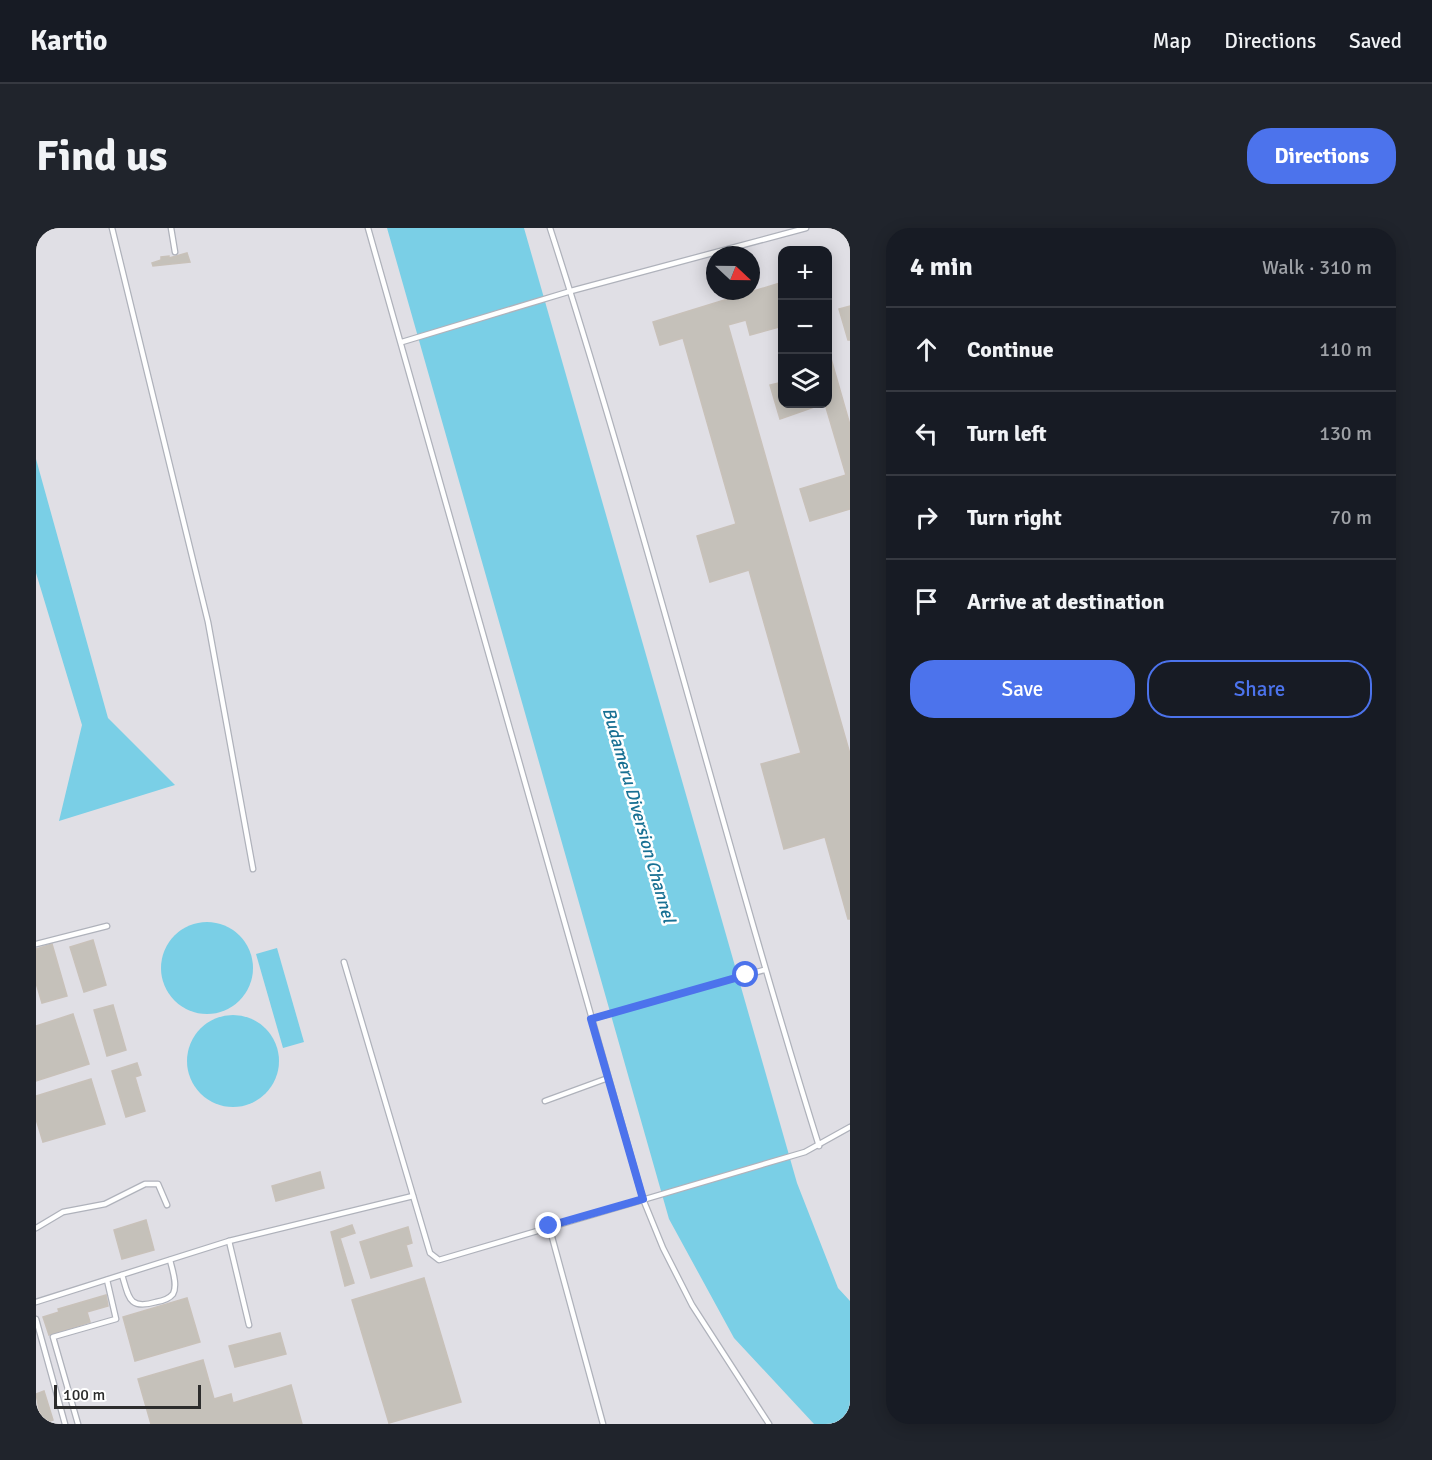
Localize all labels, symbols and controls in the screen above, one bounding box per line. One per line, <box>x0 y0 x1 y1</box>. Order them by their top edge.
text: Kartio <box>30 24 107 58</box>
text: Map <box>1153 28 1191 54</box>
text: Directions <box>1224 28 1316 54</box>
text: Saved <box>1349 28 1402 54</box>
button: Directions <box>1247 128 1396 184</box>
text: Find us <box>36 131 167 182</box>
north arrow <box>706 246 760 300</box>
map controls <box>778 246 832 408</box>
button: + <box>778 246 832 300</box>
text: 4 min <box>910 251 973 283</box>
text: Walk · 310 m <box>1262 255 1372 280</box>
button: − <box>778 300 832 354</box>
icon: ahead <box>910 333 943 366</box>
text: Continue <box>967 336 1054 363</box>
text: 110 m <box>1319 337 1372 362</box>
button: layers <box>778 354 832 408</box>
icon: left <box>910 417 943 450</box>
text: Turn left <box>967 420 1047 447</box>
text: 130 m <box>1319 421 1372 446</box>
icon: right <box>910 501 943 534</box>
text: Turn right <box>967 504 1062 531</box>
text: 70 m <box>1330 505 1372 530</box>
icon: arrive <box>910 585 943 618</box>
text: Arrive at destination <box>967 588 1164 615</box>
button: Save <box>910 660 1135 718</box>
button: Share <box>1147 660 1372 718</box>
water label: Budameru Diversion Channel <box>598 705 681 927</box>
route start <box>732 961 758 987</box>
route end <box>535 1212 561 1238</box>
scale bar <box>54 1382 201 1410</box>
text: 100 m <box>63 1385 105 1405</box>

